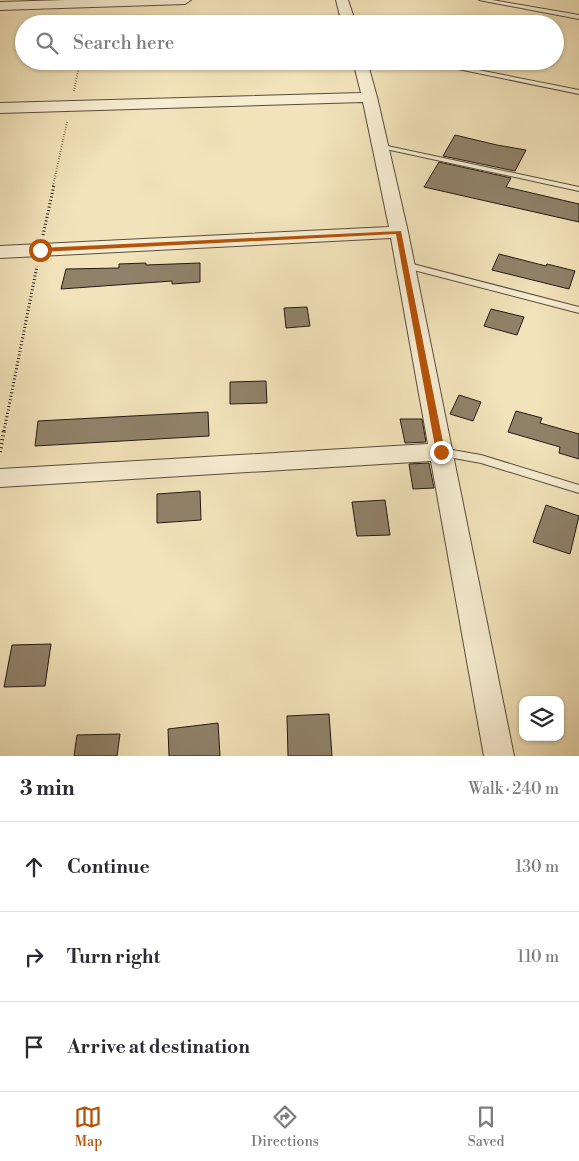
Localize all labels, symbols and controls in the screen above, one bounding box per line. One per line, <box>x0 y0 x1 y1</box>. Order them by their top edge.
search box <box>15 15 564 70</box>
icon: search <box>33 29 61 57</box>
text: Search here <box>73 31 174 55</box>
route start <box>29 239 52 262</box>
route end <box>430 441 453 464</box>
map controls <box>519 696 564 741</box>
button: layers <box>519 696 564 741</box>
text: 3 min <box>20 776 75 802</box>
text: Walk · 240 m <box>468 779 559 799</box>
icon: ahead <box>20 853 48 881</box>
text: Continue <box>67 855 150 879</box>
text: 130 m <box>515 857 559 877</box>
icon: right <box>20 943 48 971</box>
text: Turn right <box>67 945 160 969</box>
text: 110 m <box>517 947 559 967</box>
icon: arrive <box>20 1033 48 1061</box>
text: Arrive at destination <box>67 1035 250 1059</box>
tab: Map <box>74 1103 102 1151</box>
tab: Directions <box>251 1103 319 1151</box>
tab: Saved <box>468 1103 505 1151</box>

